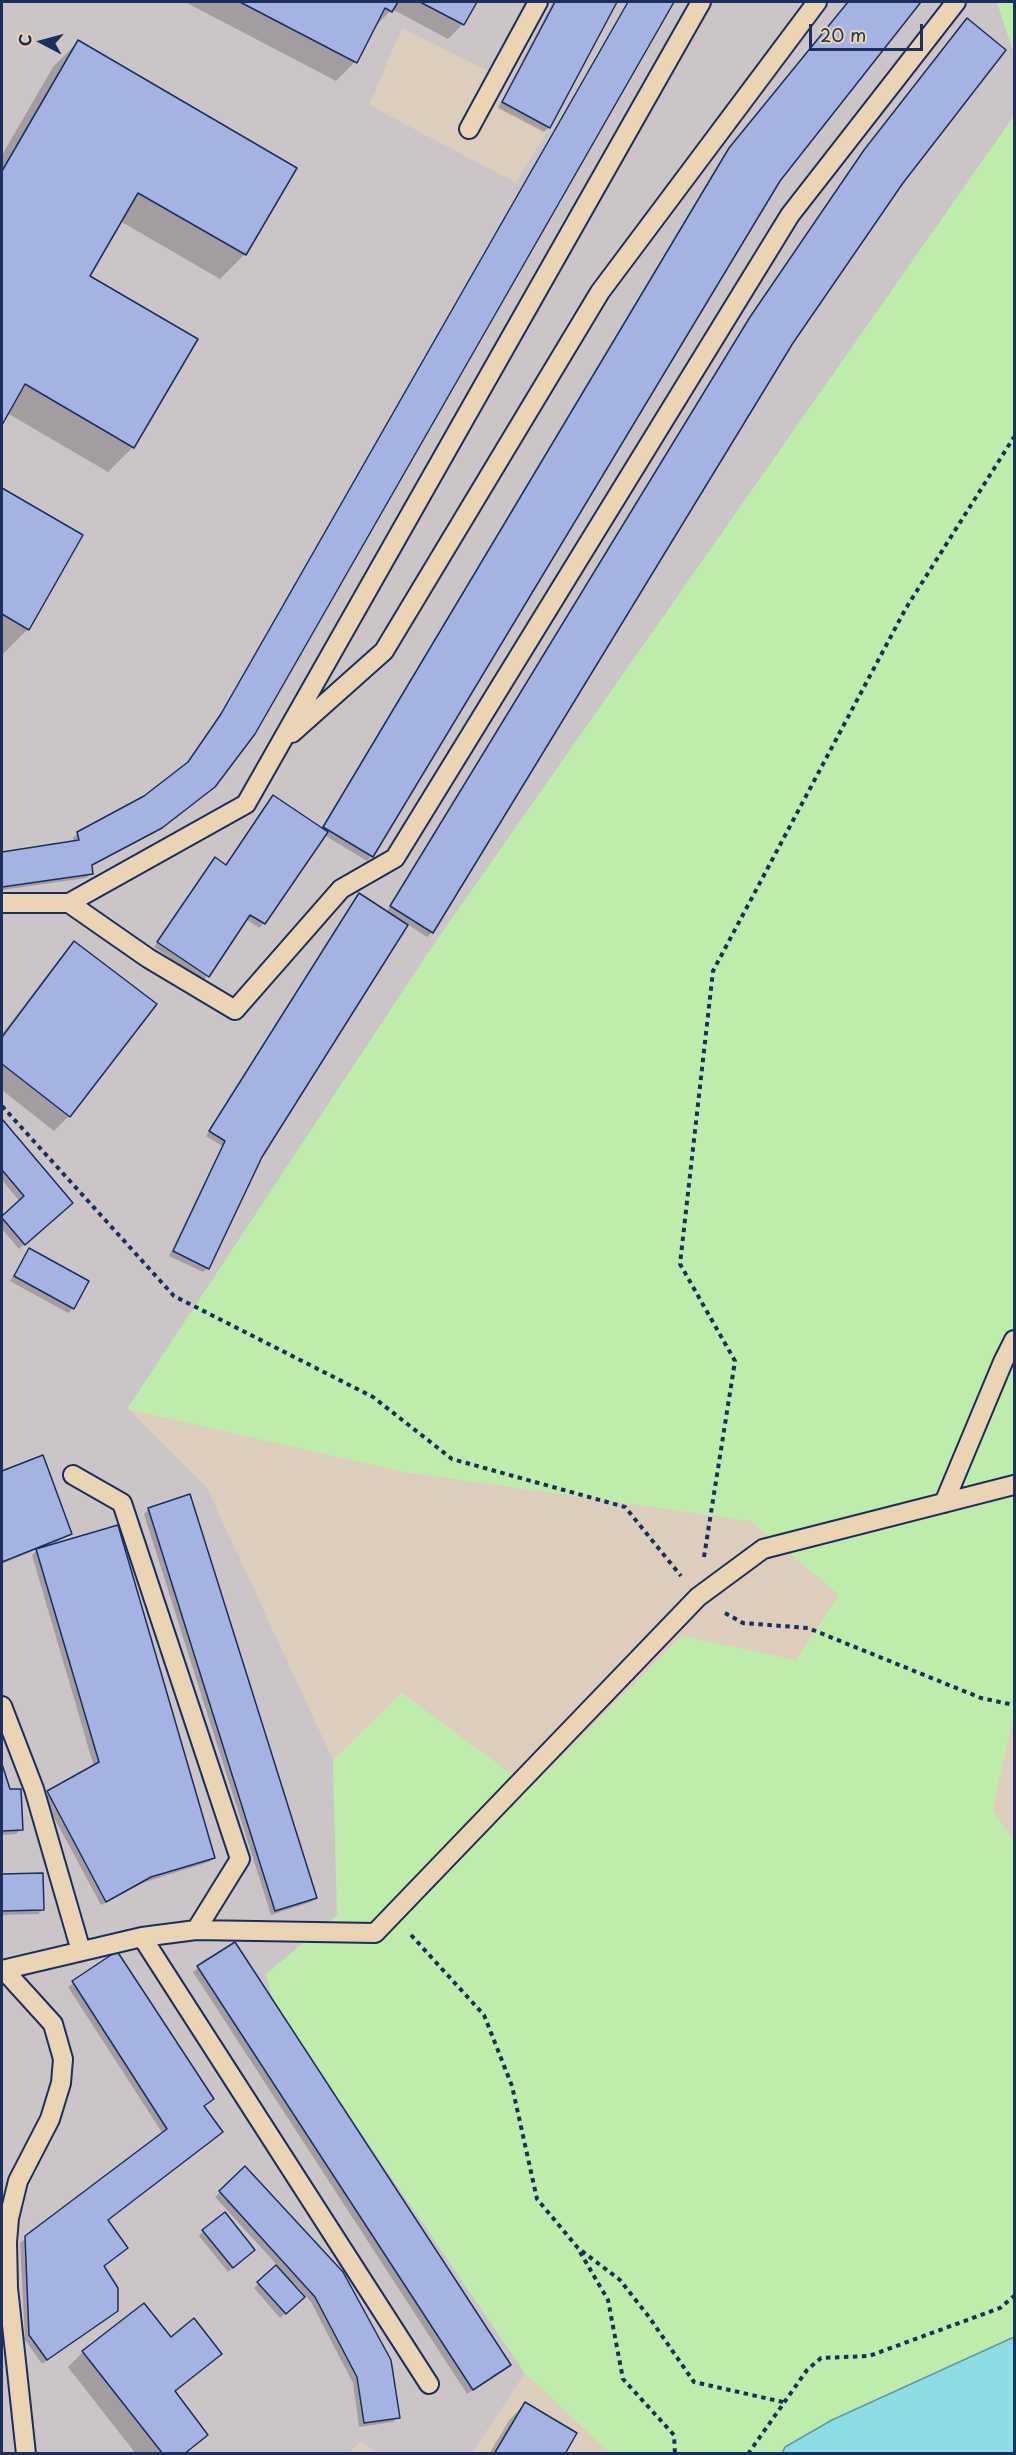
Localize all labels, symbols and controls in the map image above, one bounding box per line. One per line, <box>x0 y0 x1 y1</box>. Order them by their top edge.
north arrow <box>12 12 72 72</box>
scale bar <box>812 12 926 50</box>
text: 20 m <box>820 21 866 48</box>
text: С <box>12 33 37 47</box>

